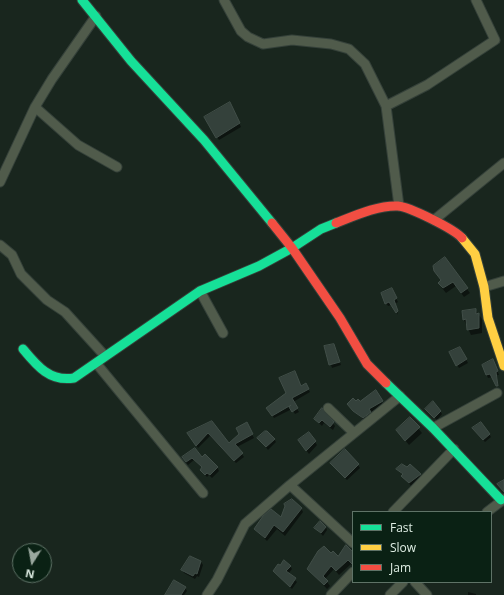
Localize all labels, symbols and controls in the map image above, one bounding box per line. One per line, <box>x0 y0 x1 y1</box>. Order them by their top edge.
legend <box>352 511 492 583</box>
text: Fast <box>390 519 413 536</box>
text: Slow <box>390 539 416 556</box>
north arrow <box>12 543 52 583</box>
text: Jam <box>390 559 411 576</box>
text: N <box>24 566 36 583</box>

